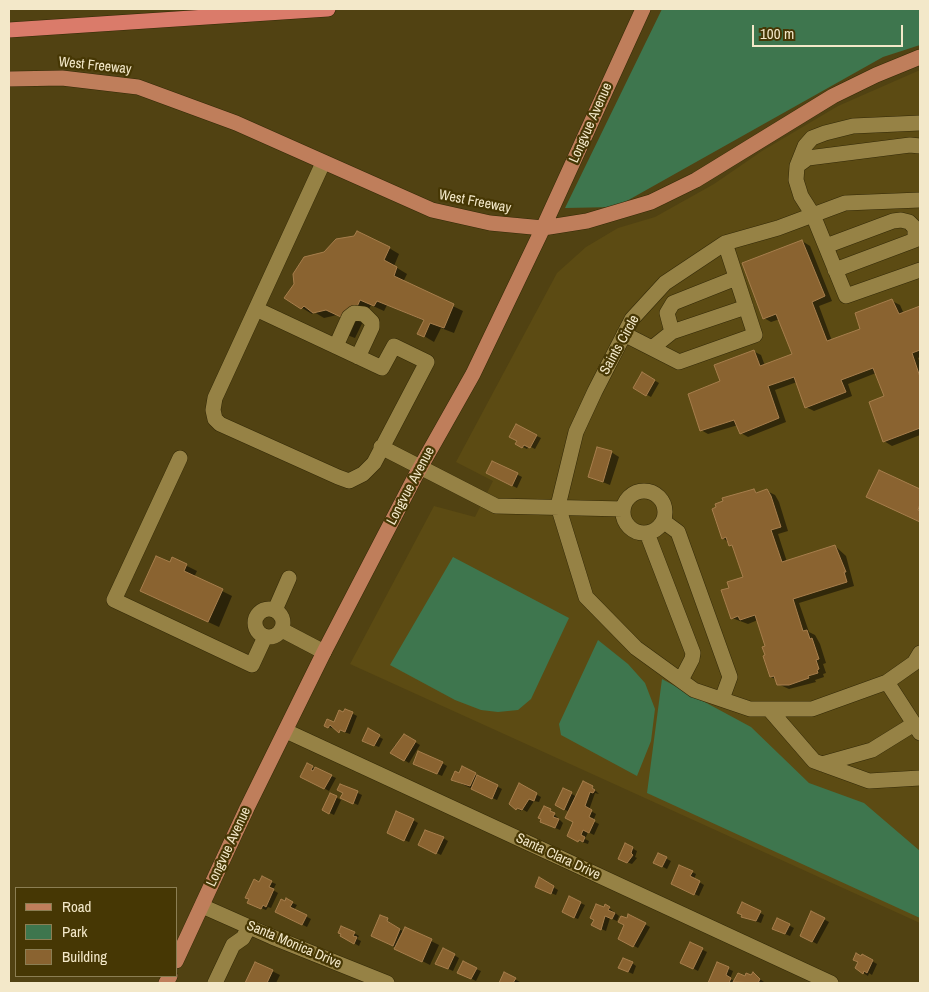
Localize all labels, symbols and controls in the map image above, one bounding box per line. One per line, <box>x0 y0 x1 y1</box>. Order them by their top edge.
scale bar <box>754 15 905 47</box>
text: 100 m <box>760 23 794 44</box>
street label: West Freeway <box>58 54 132 78</box>
street label: Longvue Avenue <box>566 80 616 166</box>
street label: West Freeway <box>437 187 513 217</box>
street label: Saints Circle <box>597 312 643 378</box>
street label: Longvue Avenue <box>383 444 439 528</box>
street label: Longvue Avenue <box>203 804 255 890</box>
street label: Santa Clara Drive <box>513 830 603 884</box>
legend <box>15 887 178 977</box>
text: Road <box>62 896 91 917</box>
street label: Santa Monica Drive <box>244 917 344 973</box>
text: Park <box>62 921 87 942</box>
text: Building <box>62 946 107 967</box>

